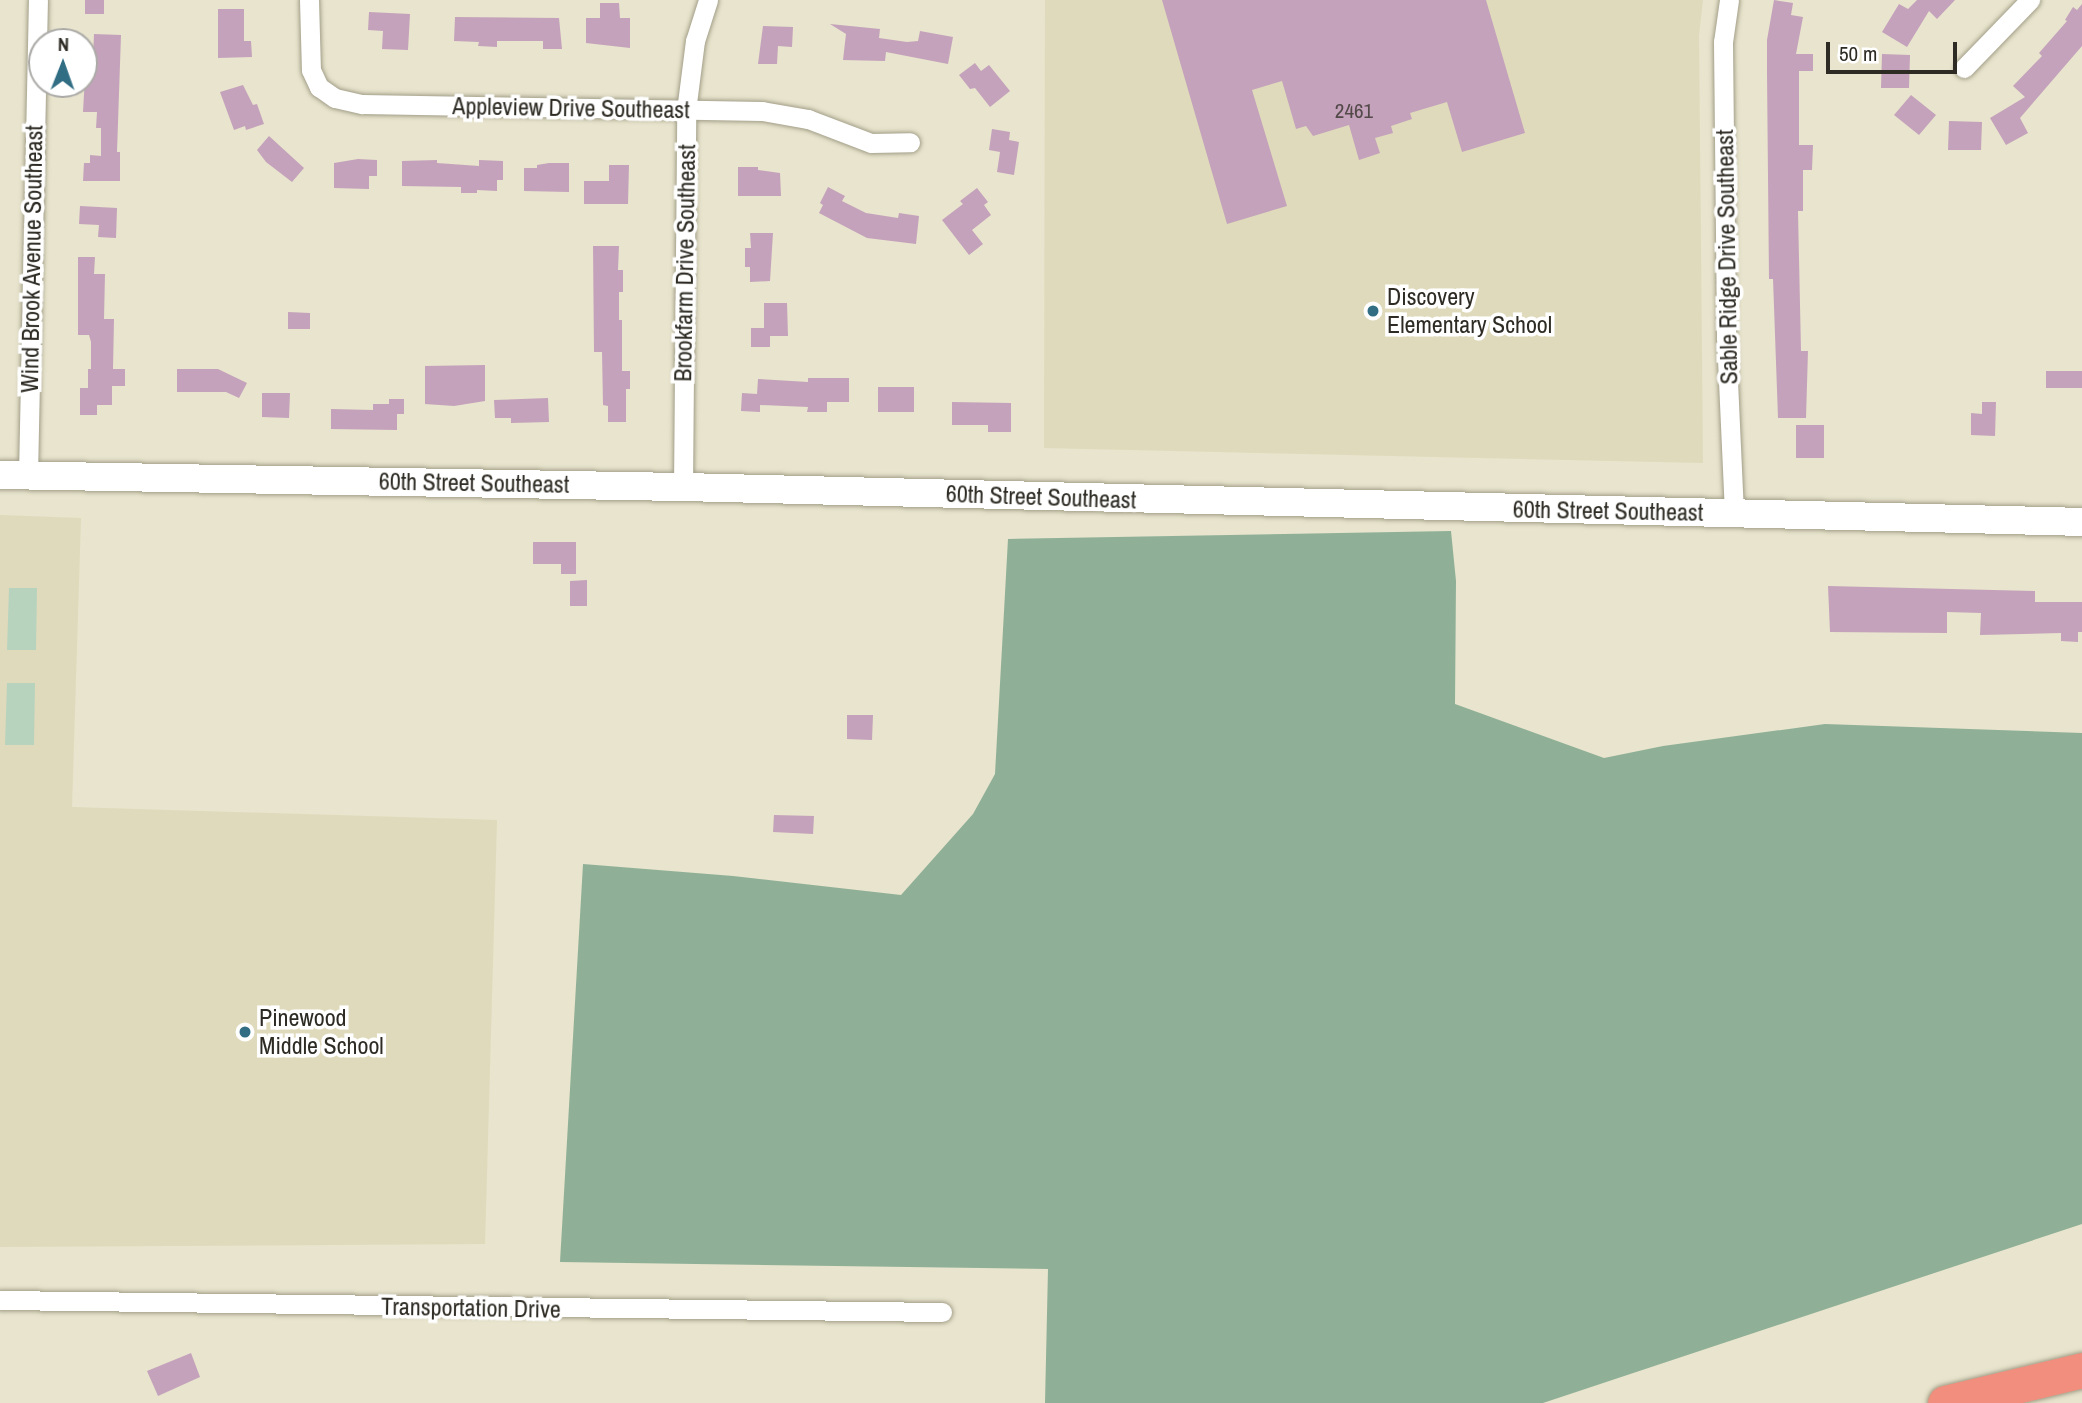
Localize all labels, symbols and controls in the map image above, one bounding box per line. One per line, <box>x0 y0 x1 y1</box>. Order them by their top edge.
north arrow <box>28 28 98 98</box>
scale bar <box>1830 28 1961 72</box>
text: N <box>57 31 69 57</box>
text: 50 m <box>1839 39 1877 68</box>
street label: Appleview Drive Southeast <box>452 92 690 124</box>
house number: 2461 <box>1335 98 1373 124</box>
street label: Wind Brook Avenue Southeast <box>15 124 49 394</box>
street label: Sable Ridge Drive Southeast <box>1710 129 1744 385</box>
street label: Brookfarm Drive Southeast <box>669 144 701 382</box>
place label: Discovery Elementary School <box>1387 283 1552 339</box>
marker: Discovery Elementary School <box>1365 303 1381 319</box>
street label: 60th Street Southeast <box>379 467 569 499</box>
street label: 60th Street Southeast <box>945 479 1137 515</box>
street label: 60th Street Southeast <box>1513 495 1703 527</box>
place label: Pinewood Middle School <box>259 1004 384 1060</box>
marker: Pinewood Middle School <box>237 1024 253 1040</box>
street label: Transportation Drive <box>381 1292 561 1324</box>

